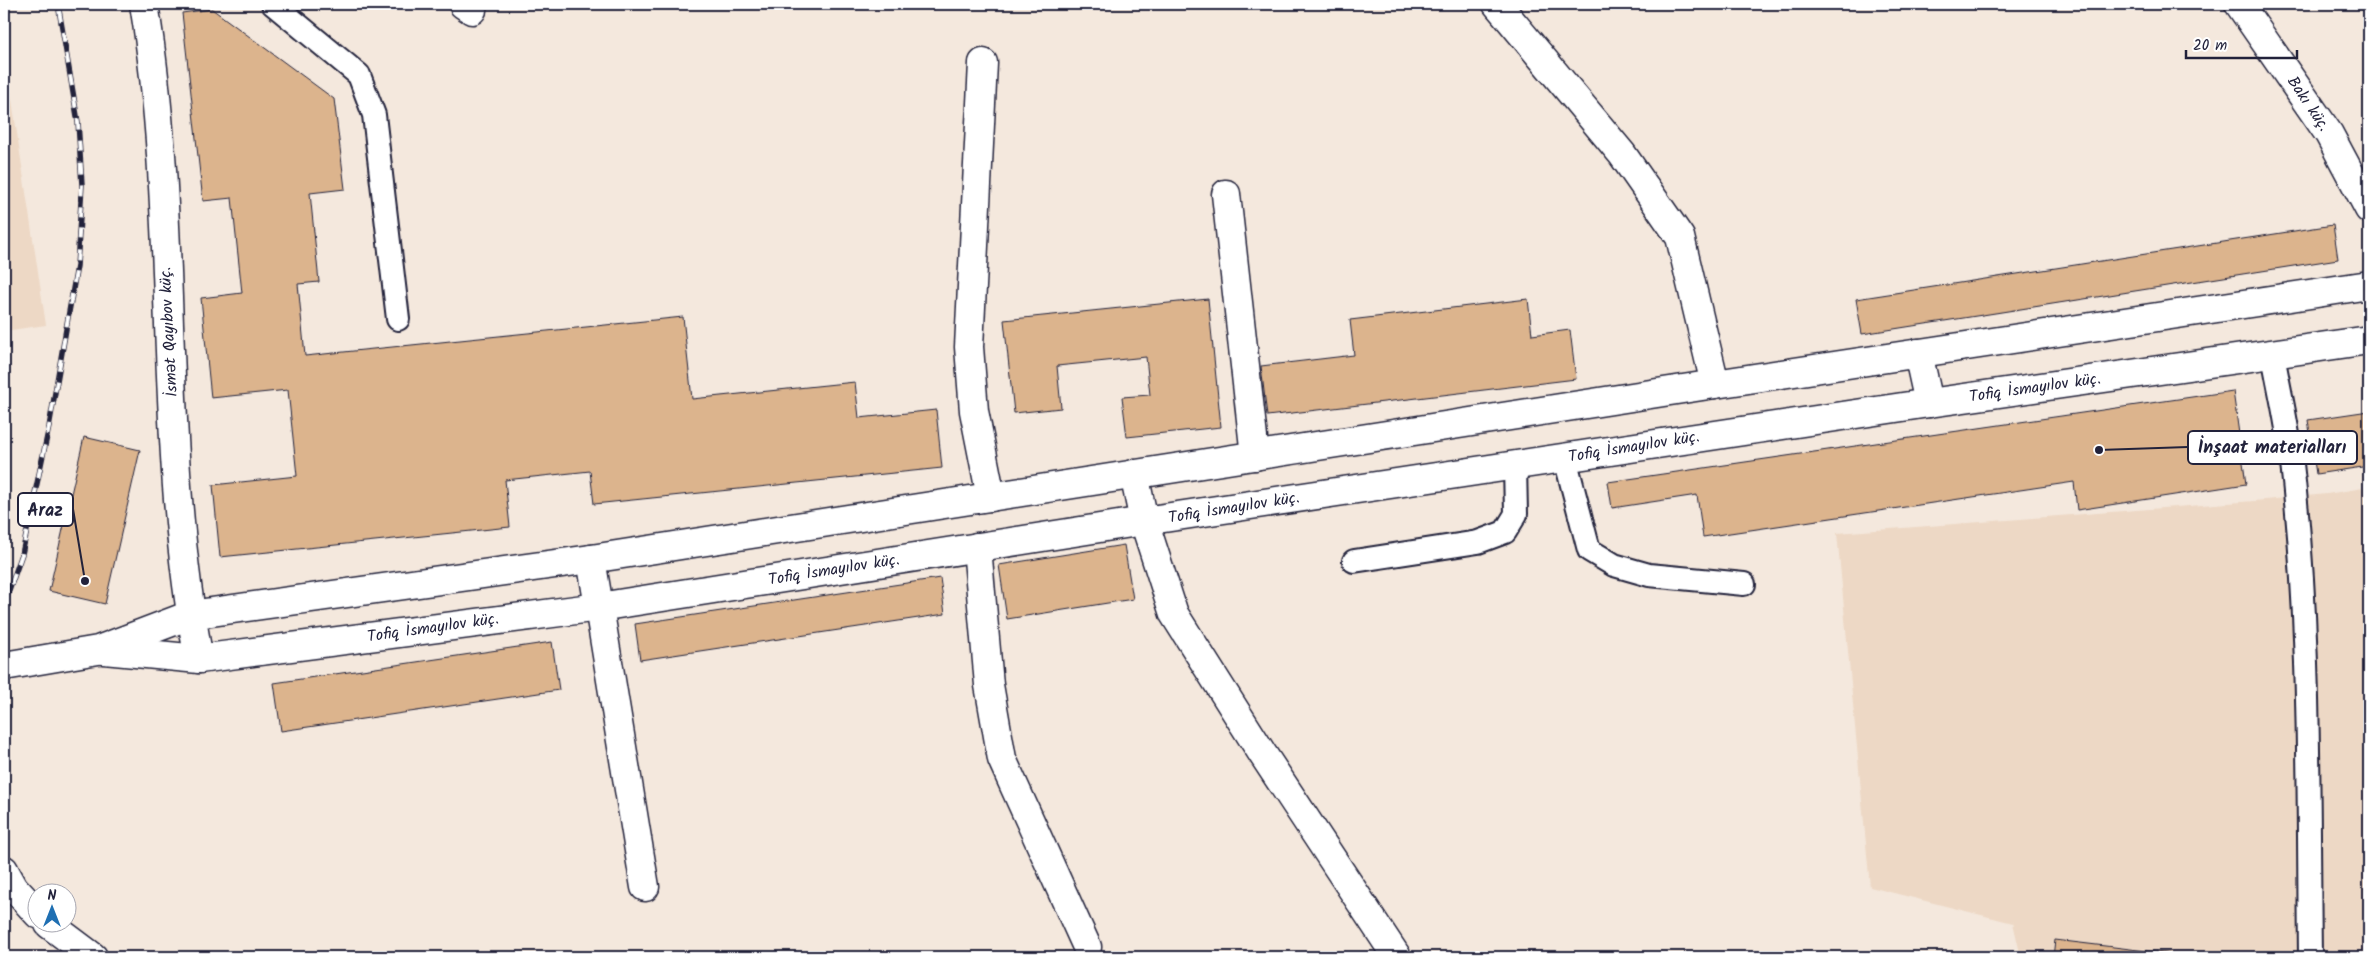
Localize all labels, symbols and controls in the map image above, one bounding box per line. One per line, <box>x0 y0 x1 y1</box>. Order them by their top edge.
scale bar <box>2186 28 2297 60</box>
text: 20 m <box>2193 34 2227 58</box>
street label: Bakı küç. <box>2280 71 2336 137</box>
street label: İsmət Qayıbov küç. <box>153 266 185 398</box>
street label: Tofiq İsmayılov küç. <box>1968 366 2102 410</box>
street label: Tofiq İsmayılov küç. <box>1567 424 1701 470</box>
callout: İnşaat materialları <box>2188 431 2357 464</box>
text: İnşaat materialları <box>2198 434 2347 463</box>
street label: Tofiq İsmayılov küç. <box>1167 485 1301 531</box>
callout: Araz <box>18 493 73 526</box>
text: Araz <box>27 497 63 526</box>
street label: Tofiq İsmayılov küç. <box>767 547 901 593</box>
street label: Tofiq İsmayılov küç. <box>366 606 500 650</box>
north arrow <box>28 884 78 934</box>
text: N <box>48 885 57 907</box>

